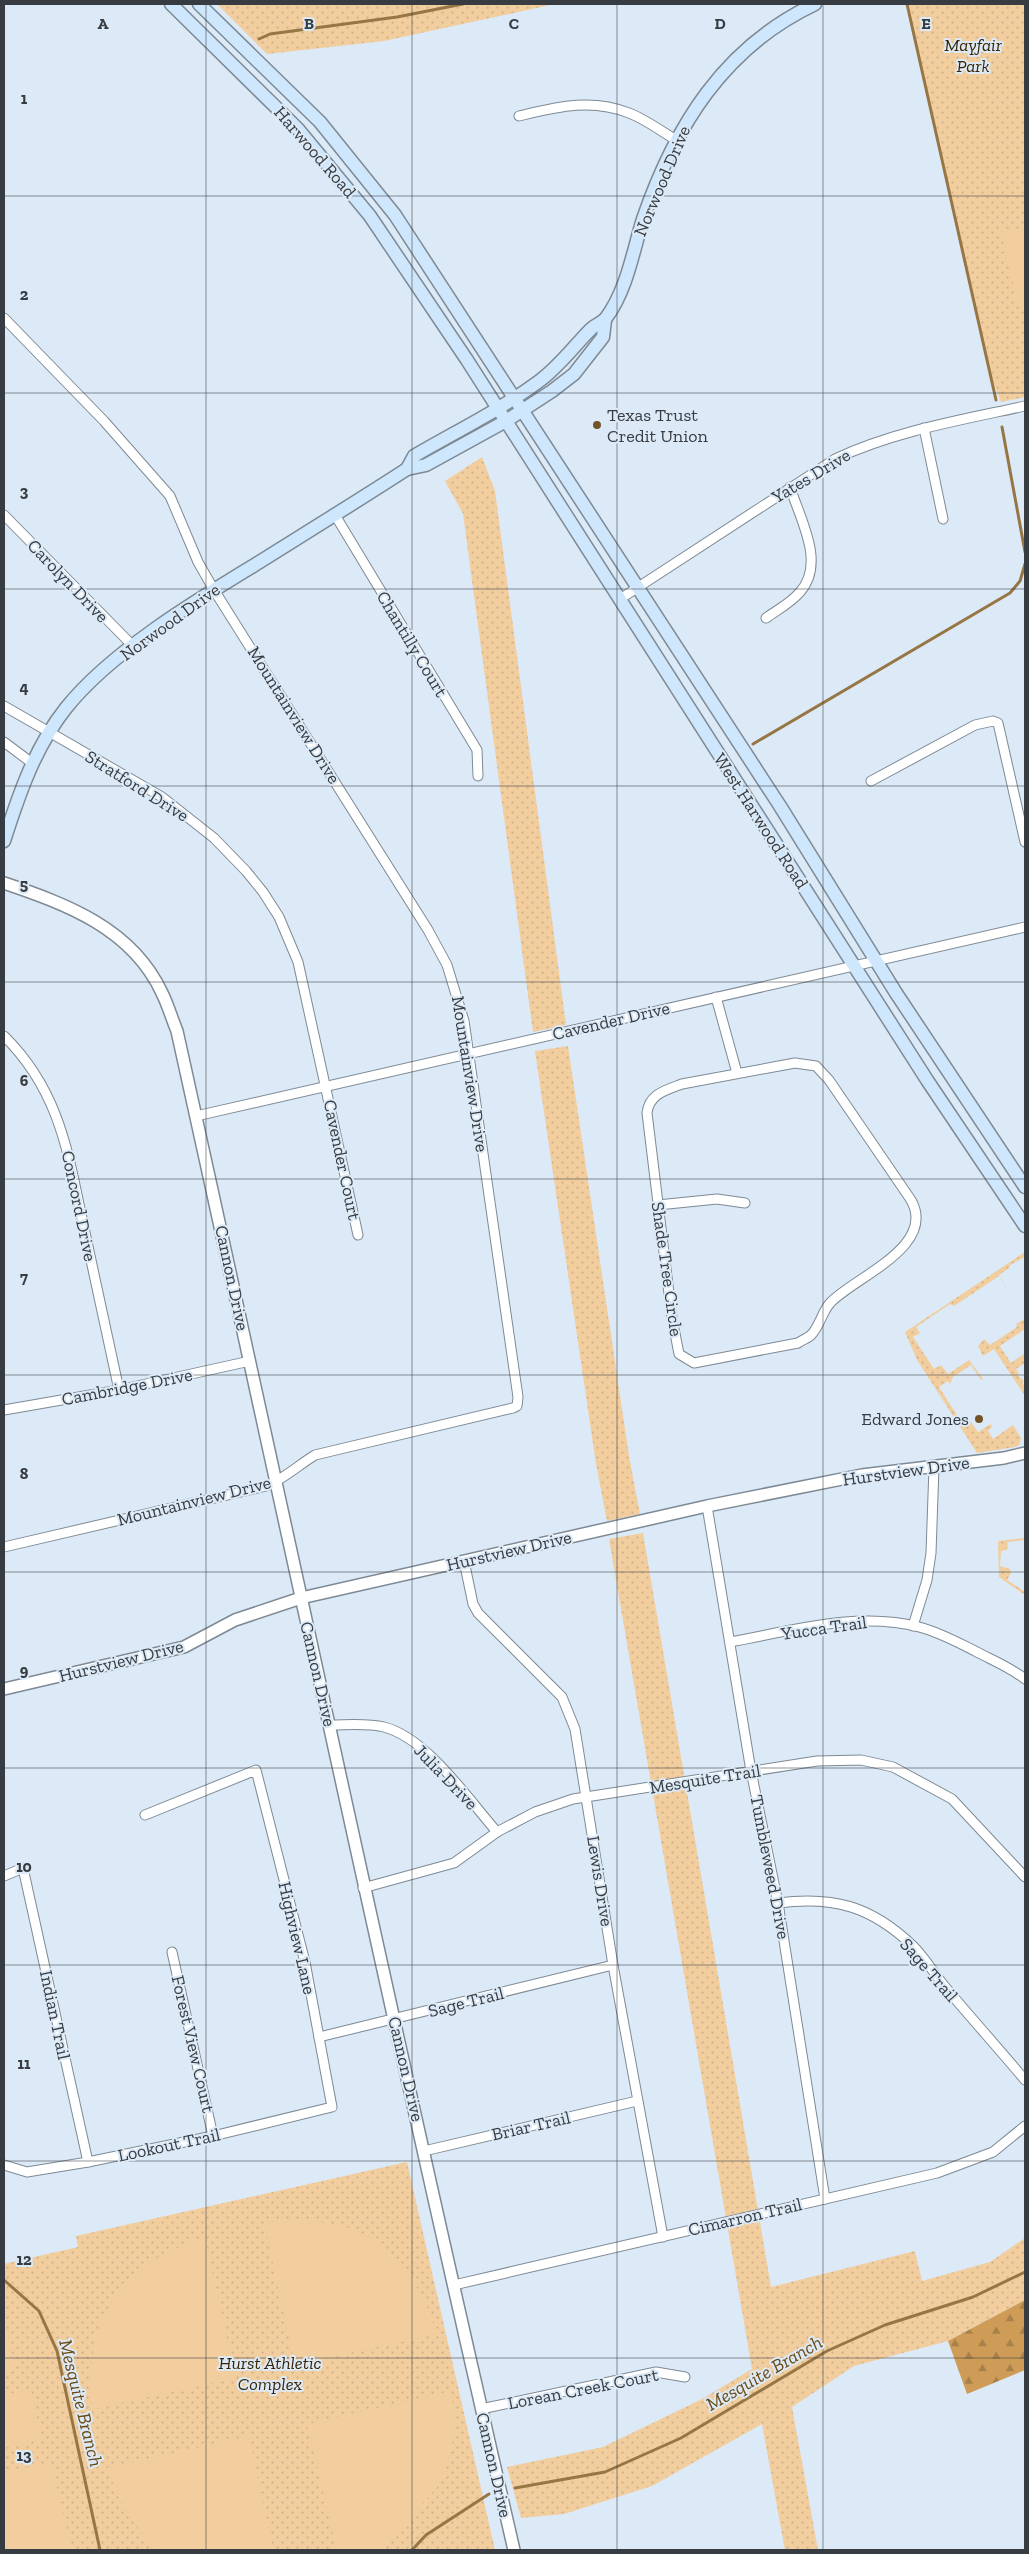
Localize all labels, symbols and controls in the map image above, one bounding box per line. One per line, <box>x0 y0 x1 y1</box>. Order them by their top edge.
text: A <box>98 14 109 33</box>
text: B <box>304 14 314 33</box>
text: C <box>509 14 519 33</box>
text: D <box>714 14 726 33</box>
text: E <box>921 14 931 33</box>
park label: Mayfair Park <box>944 34 1003 77</box>
text: 1 <box>21 89 28 108</box>
street label: Harwood Road <box>269 102 361 202</box>
street label: Norwood Drive <box>629 122 695 240</box>
text: 2 <box>20 285 29 304</box>
place label: Texas Trust Credit Union <box>607 404 708 447</box>
marker: Texas Trust Credit Union <box>591 419 603 431</box>
street label: Yates Drive <box>767 444 854 509</box>
text: 3 <box>20 482 29 501</box>
street label: Carolyn Drive <box>23 535 113 627</box>
street label: Norwood Drive <box>116 578 224 666</box>
street label: Chantilly Court <box>372 587 452 701</box>
street label: Mountainview Drive <box>243 642 345 788</box>
text: 4 <box>19 678 29 697</box>
street label: Stratford Drive <box>81 745 193 827</box>
street label: West Harwood Road <box>709 749 813 893</box>
text: 5 <box>20 875 28 894</box>
street label: Mountainview Drive <box>447 994 493 1154</box>
street label: Cavender Drive <box>550 997 672 1045</box>
text: 6 <box>20 1071 29 1090</box>
street label: Cavender Court <box>319 1098 366 1222</box>
street label: Concord Drive <box>57 1149 101 1263</box>
street label: Shade Tree Circle <box>647 1200 687 1338</box>
street label: Cannon Drive <box>210 1223 254 1333</box>
text: 7 <box>20 1268 28 1287</box>
street label: Cambridge Drive <box>60 1364 194 1410</box>
place label: Edward Jones <box>861 1408 969 1430</box>
marker: Edward Jones <box>973 1413 985 1425</box>
street label: Hurstview Drive <box>841 1451 971 1491</box>
text: 8 <box>20 1464 29 1483</box>
street label: Mountainview Drive <box>115 1471 273 1531</box>
street label: Hurstview Drive <box>444 1526 574 1576</box>
street label: Yucca Trail <box>779 1611 868 1645</box>
street label: Cannon Drive <box>295 1619 341 1729</box>
street label: Hurstview Drive <box>56 1635 186 1687</box>
text: 9 <box>20 1661 29 1680</box>
street label: Julia Drive <box>409 1740 483 1814</box>
street label: Mesquite Trail <box>648 1759 762 1799</box>
street label: Tumbleweed Drive <box>745 1793 795 1941</box>
street label: Lewis Drive <box>582 1834 618 1928</box>
text: 10 <box>16 1857 32 1876</box>
street label: Highview Lane <box>273 1879 321 1997</box>
street label: Sage Trail <box>895 1934 963 2007</box>
street label: Indian Trail <box>35 1968 75 2062</box>
street label: Forest View Court <box>167 1973 220 2115</box>
street label: Sage Trail <box>426 1982 506 2022</box>
street label: Cannon Drive <box>383 2014 429 2124</box>
text: 11 <box>18 2054 31 2073</box>
street label: Briar Trail <box>489 2106 573 2146</box>
street label: Lookout Trail <box>116 2123 222 2167</box>
street label: Cimarron Trail <box>686 2193 804 2241</box>
text: 12 <box>16 2250 32 2269</box>
water label: Mesquite Branch <box>702 2330 826 2416</box>
water label: Mesquite Branch <box>54 2337 108 2469</box>
park label: Hurst Athletic Complex <box>219 2352 322 2395</box>
street label: Lorean Creek Court <box>506 2364 660 2414</box>
street label: Cannon Drive <box>471 2410 517 2520</box>
text: 13 <box>17 2446 32 2465</box>

